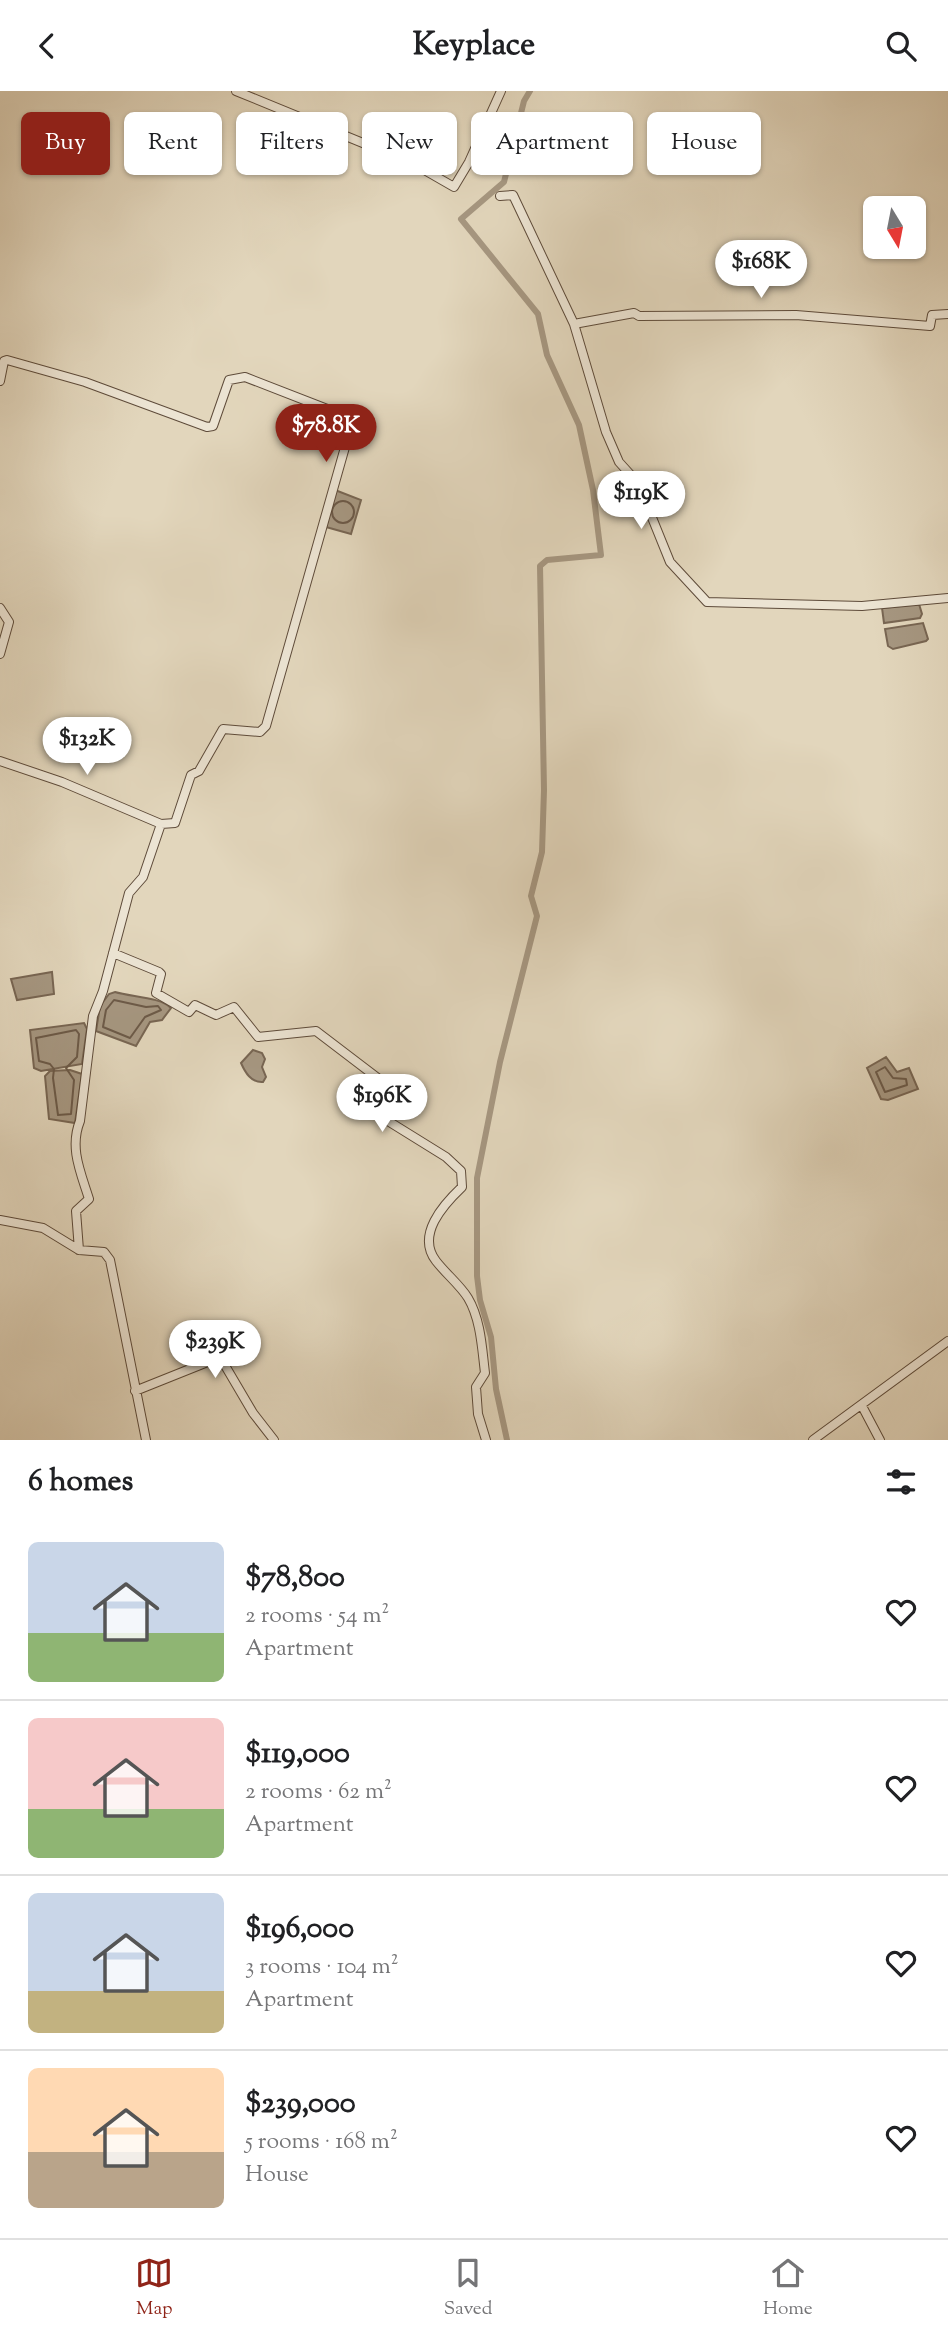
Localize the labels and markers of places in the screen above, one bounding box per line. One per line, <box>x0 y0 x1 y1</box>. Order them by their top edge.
pin: $168K <box>712 241 810 300</box>
pin: $78.8K <box>269 405 383 464</box>
pin: $119K <box>592 471 690 531</box>
pin: $132K <box>38 717 136 777</box>
pin: $196K <box>333 1075 431 1134</box>
pin: $239K <box>166 1321 264 1380</box>

